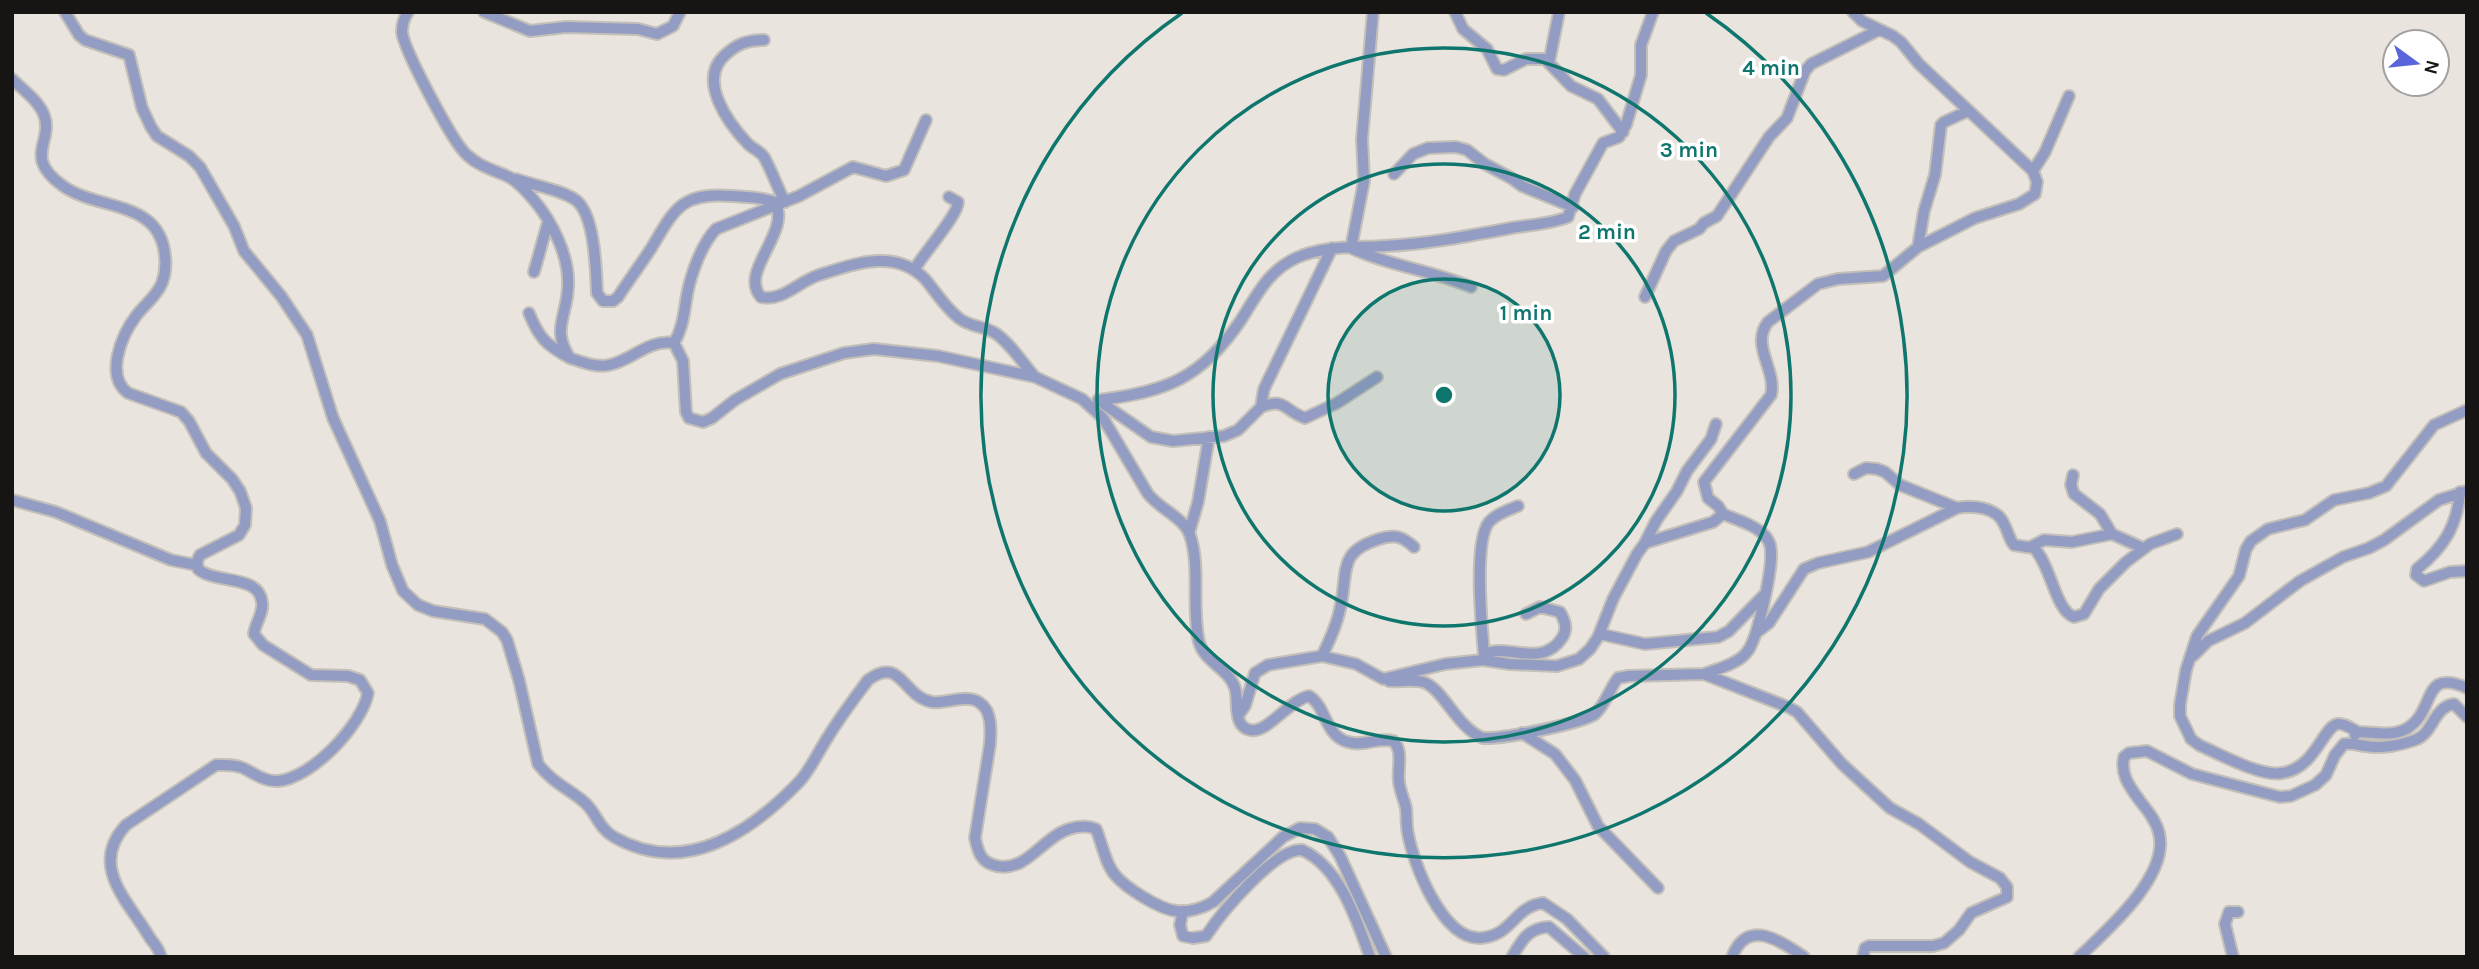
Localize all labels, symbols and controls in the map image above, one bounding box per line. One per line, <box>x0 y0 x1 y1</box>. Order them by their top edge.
north arrow <box>2381 28 2451 98</box>
text: 4 min <box>1742 56 1800 80</box>
text: N <box>2419 58 2444 77</box>
text: 3 min <box>1660 138 1718 162</box>
text: 2 min <box>1578 220 1636 244</box>
text: 1 min <box>1500 301 1552 325</box>
centre of rings <box>1432 383 1456 407</box>

